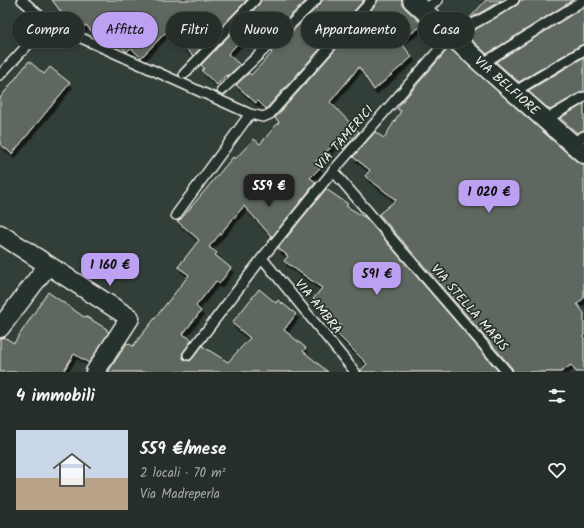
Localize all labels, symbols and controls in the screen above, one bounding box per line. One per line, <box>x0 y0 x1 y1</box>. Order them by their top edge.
chip: Compra <box>12 12 84 48</box>
chip: Affitta <box>92 12 158 48</box>
chip: Filtri <box>166 12 222 48</box>
chip: Nuovo <box>230 12 293 48</box>
chip: Appartamento <box>301 12 410 48</box>
chip: Casa <box>418 12 474 48</box>
street label: VIA BELFIORE <box>469 51 545 121</box>
street label: VIA TAMERICI <box>311 101 379 175</box>
pin: 559 € <box>241 174 297 208</box>
text: 559 € <box>253 176 285 197</box>
pin: 1 020 € <box>452 180 526 214</box>
text: 1 020 € <box>467 182 511 203</box>
pin: 1 160 € <box>73 253 147 287</box>
text: 1 160 € <box>90 255 130 276</box>
street label: VIA STELLA MARIS <box>425 260 513 356</box>
pin: 591 € <box>349 262 405 296</box>
text: 591 € <box>362 264 392 285</box>
street label: VIA AMBRA <box>289 275 347 339</box>
text: 4 immobili <box>16 383 95 410</box>
icon: filters <box>546 385 568 407</box>
text: 559 €/mese <box>140 436 226 463</box>
icon: home <box>48 446 96 494</box>
icon: heart <box>546 459 568 481</box>
text: 2 locali · 70 m² <box>140 463 226 484</box>
text: Via Madreperla <box>140 484 220 505</box>

